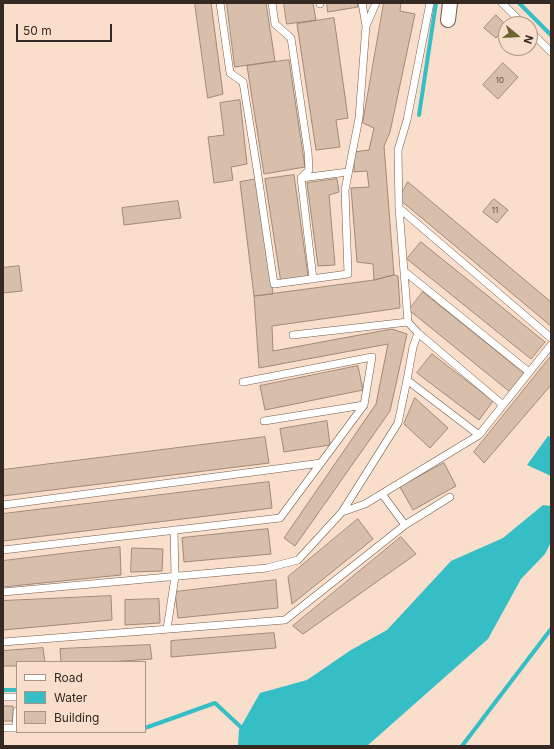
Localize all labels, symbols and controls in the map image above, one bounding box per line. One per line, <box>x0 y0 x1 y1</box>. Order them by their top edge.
scale bar <box>18 16 114 42</box>
north arrow <box>498 16 538 56</box>
text: 50 m <box>23 23 52 38</box>
text: N <box>521 33 536 46</box>
house number: 10 <box>496 76 504 86</box>
house number: 11 <box>492 206 498 216</box>
legend <box>16 661 146 733</box>
text: Road <box>54 670 83 685</box>
text: Water <box>54 690 87 705</box>
text: Building <box>54 710 99 725</box>

